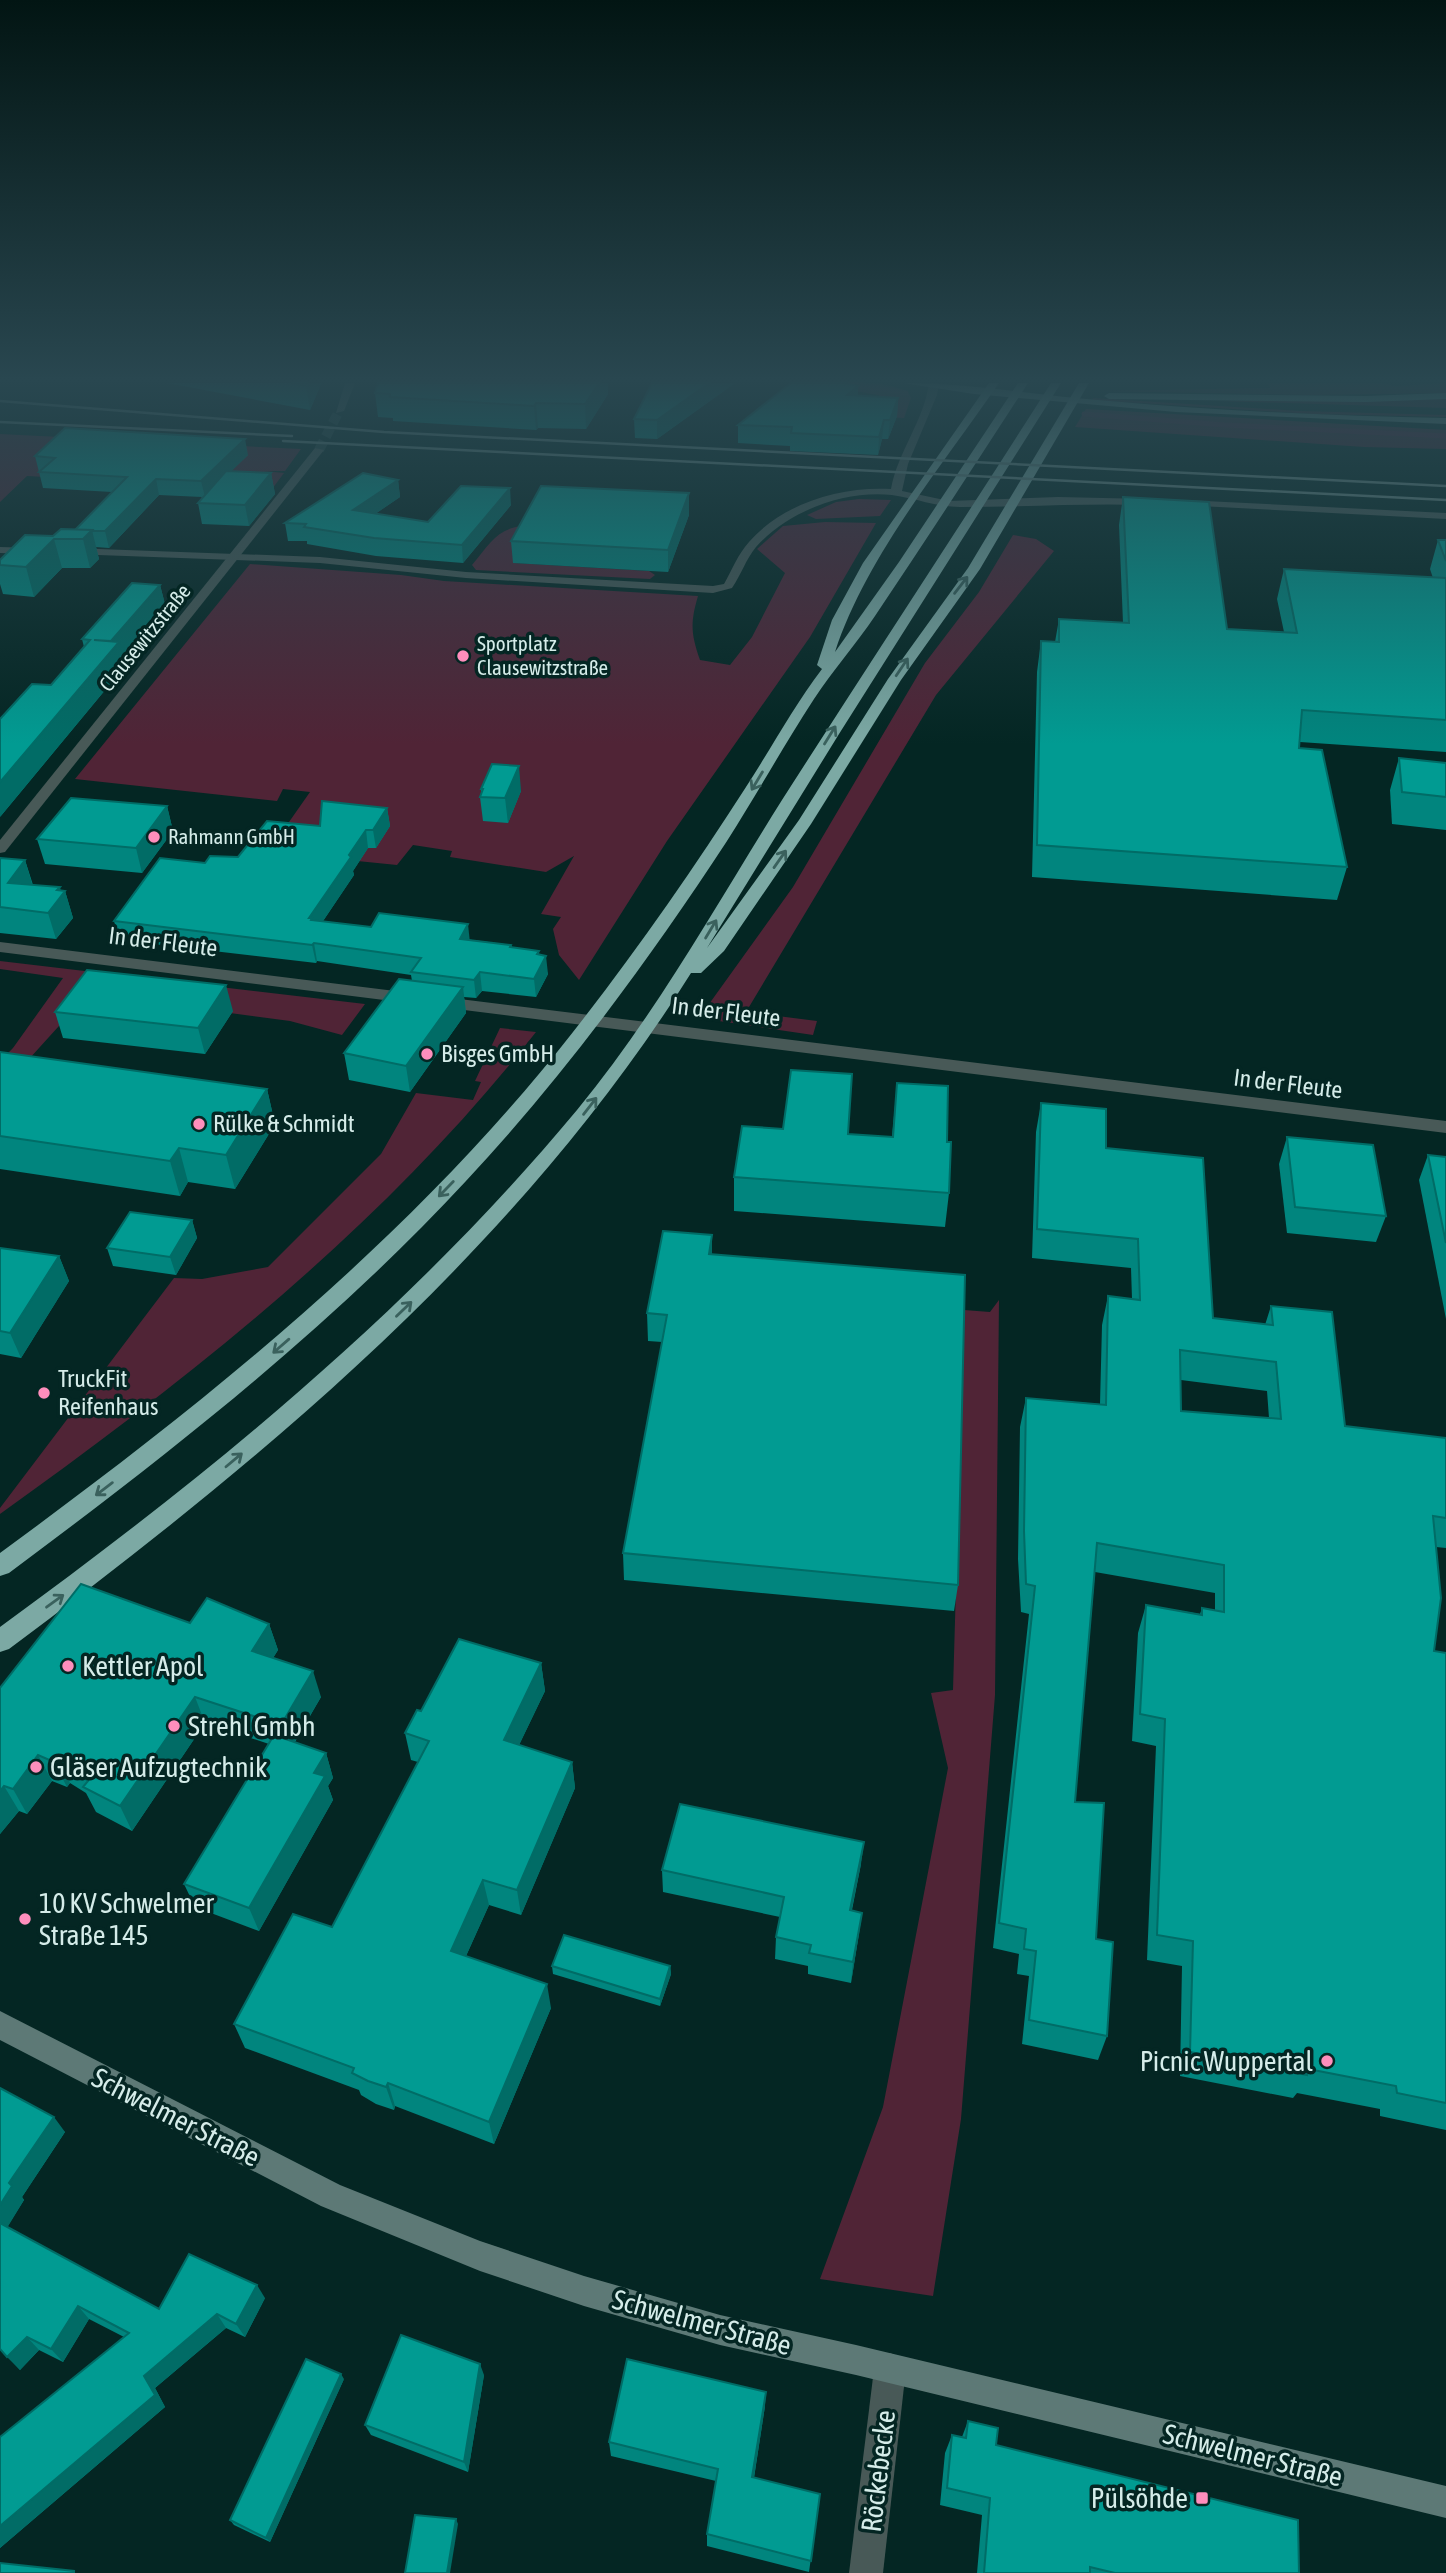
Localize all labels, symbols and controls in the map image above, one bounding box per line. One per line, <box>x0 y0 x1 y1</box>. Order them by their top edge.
one-way arrow <box>954 576 969 594</box>
street label: Clausewitzstraße <box>94 579 195 696</box>
place label: Sportplatz Clausewitzstraße <box>477 631 608 679</box>
marker: Sportplatz Clausewitzstraße <box>455 648 471 664</box>
one-way arrow <box>895 658 909 677</box>
one-way arrow <box>824 726 838 746</box>
one-way arrow <box>750 771 764 791</box>
place label: Rahmann GmbH <box>168 824 295 848</box>
marker: Rahmann GmbH <box>146 829 162 845</box>
one-way arrow <box>773 850 787 869</box>
one-way arrow <box>704 919 718 939</box>
street label: In der Fleute <box>107 921 219 962</box>
street label: In der Fleute <box>670 991 782 1032</box>
place label: Bisges GmbH <box>441 1040 554 1067</box>
marker: Bisges GmbH <box>419 1046 435 1062</box>
street label: In der Fleute <box>1232 1063 1344 1104</box>
one-way arrow <box>582 1097 597 1116</box>
place label: Rülke & Schmidt <box>213 1110 355 1137</box>
marker: Rülke & Schmidt <box>191 1116 207 1132</box>
one-way arrow <box>438 1181 455 1198</box>
one-way arrow <box>395 1300 412 1317</box>
one-way arrow <box>272 1338 290 1354</box>
place label: TruckFit Reifenhaus <box>58 1365 158 1420</box>
marker: TruckFit Reifenhaus <box>36 1385 52 1401</box>
one-way arrow <box>225 1452 243 1468</box>
one-way arrow <box>96 1481 114 1496</box>
one-way arrow <box>45 1594 64 1608</box>
place label: Kettler Apol <box>82 1650 204 1682</box>
marker: Kettler Apol <box>60 1658 76 1674</box>
place label: Strehl Gmbh <box>188 1710 316 1742</box>
marker: Strehl Gmbh <box>166 1718 182 1734</box>
place label: Gläser Aufzugtechnik <box>50 1751 267 1783</box>
marker: Gläser Aufzugtechnik <box>28 1759 44 1775</box>
place label: 10 KV Schwelmer Straße 145 <box>39 1887 215 1951</box>
marker: 10 KV Schwelmer Straße 145 <box>17 1911 33 1927</box>
place label: Picnic Wuppertal <box>1140 2045 1314 2077</box>
marker: Picnic Wuppertal <box>1319 2053 1335 2069</box>
street label: Schwelmer Straße <box>87 2061 265 2173</box>
street label: Schwelmer Straße <box>609 2283 795 2361</box>
street label: Röckebecke <box>855 2408 901 2534</box>
street label: Schwelmer Straße <box>1160 2417 1346 2493</box>
place label: Pülsöhde <box>1091 2482 1188 2514</box>
marker: Pülsöhde <box>1194 2490 1210 2506</box>

